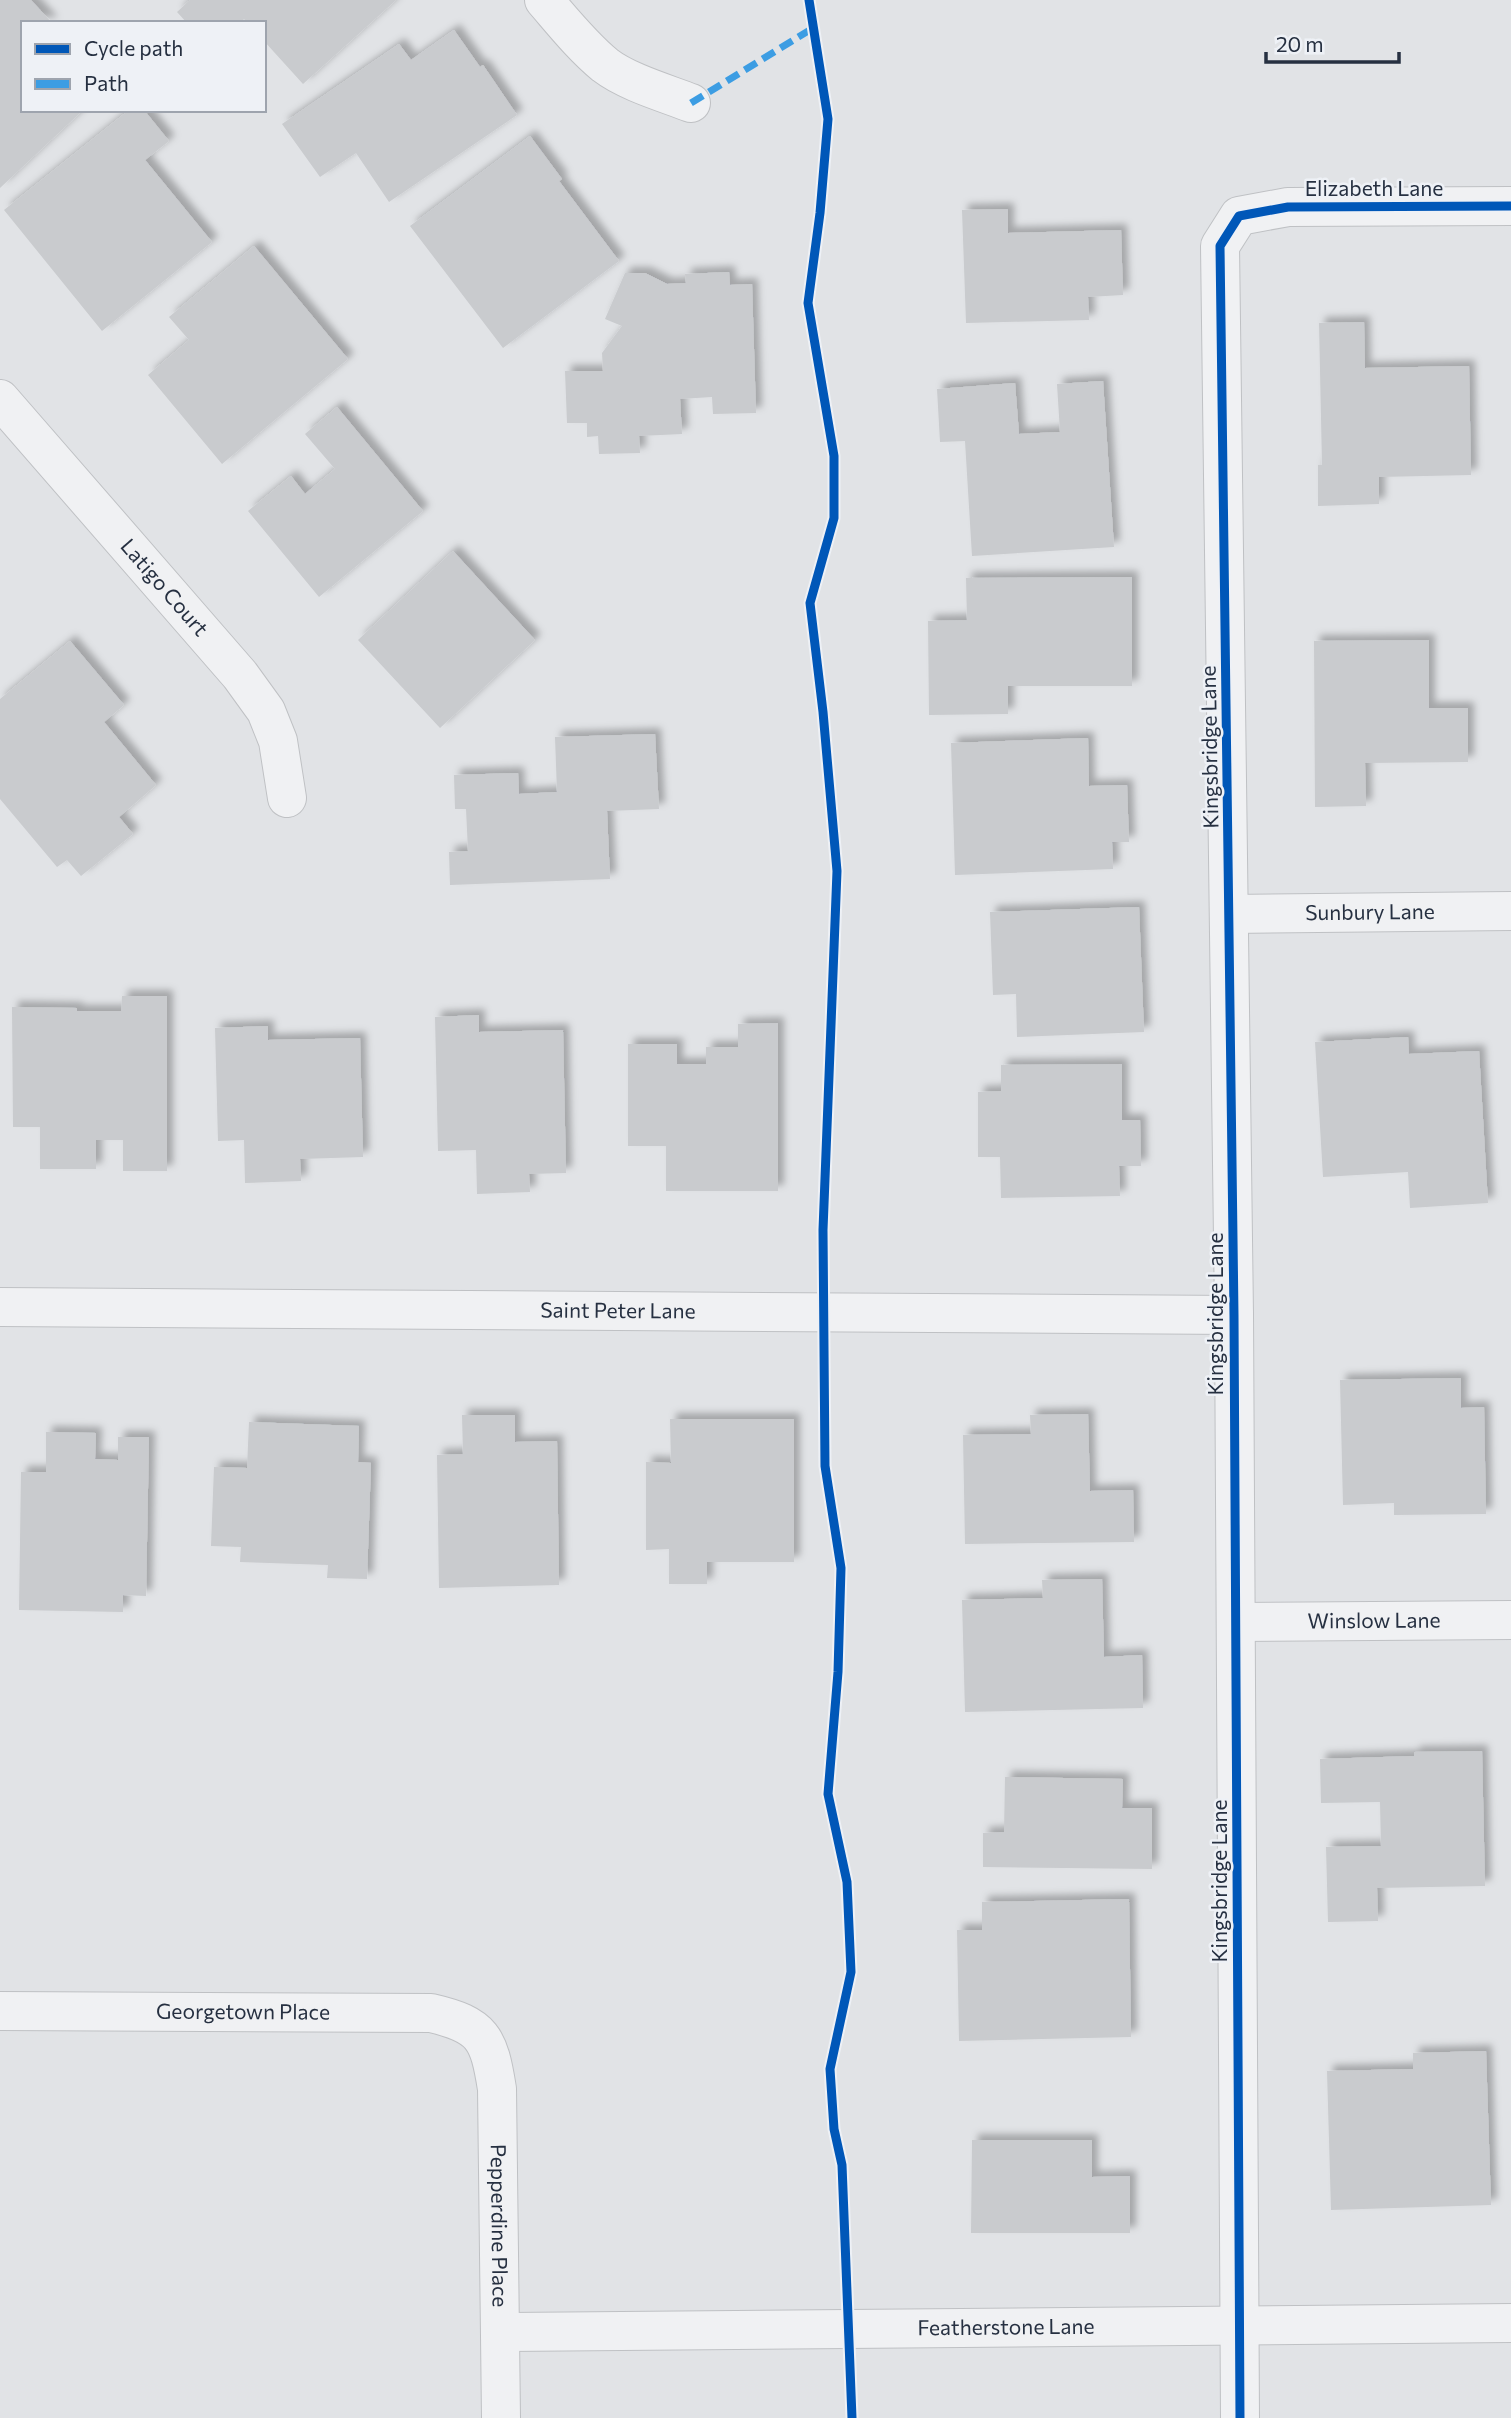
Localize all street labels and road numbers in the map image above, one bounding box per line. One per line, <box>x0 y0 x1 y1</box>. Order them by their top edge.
street label: Elizabeth Lane <box>1305 175 1443 200</box>
street label: Latigo Court <box>116 533 214 640</box>
street label: Kingsbridge Lane <box>1195 665 1222 829</box>
street label: Sunbury Lane <box>1305 898 1435 924</box>
street label: Kingsbridge Lane <box>1202 1232 1227 1396</box>
street label: Saint Peter Lane <box>540 1297 696 1323</box>
street label: Winslow Lane <box>1307 1607 1441 1632</box>
street label: Kingsbridge Lane <box>1206 1799 1231 1963</box>
street label: Georgetown Place <box>156 1998 330 2024</box>
street label: Pepperdine Place <box>487 2144 514 2307</box>
street label: Featherstone Lane <box>917 2313 1095 2339</box>

